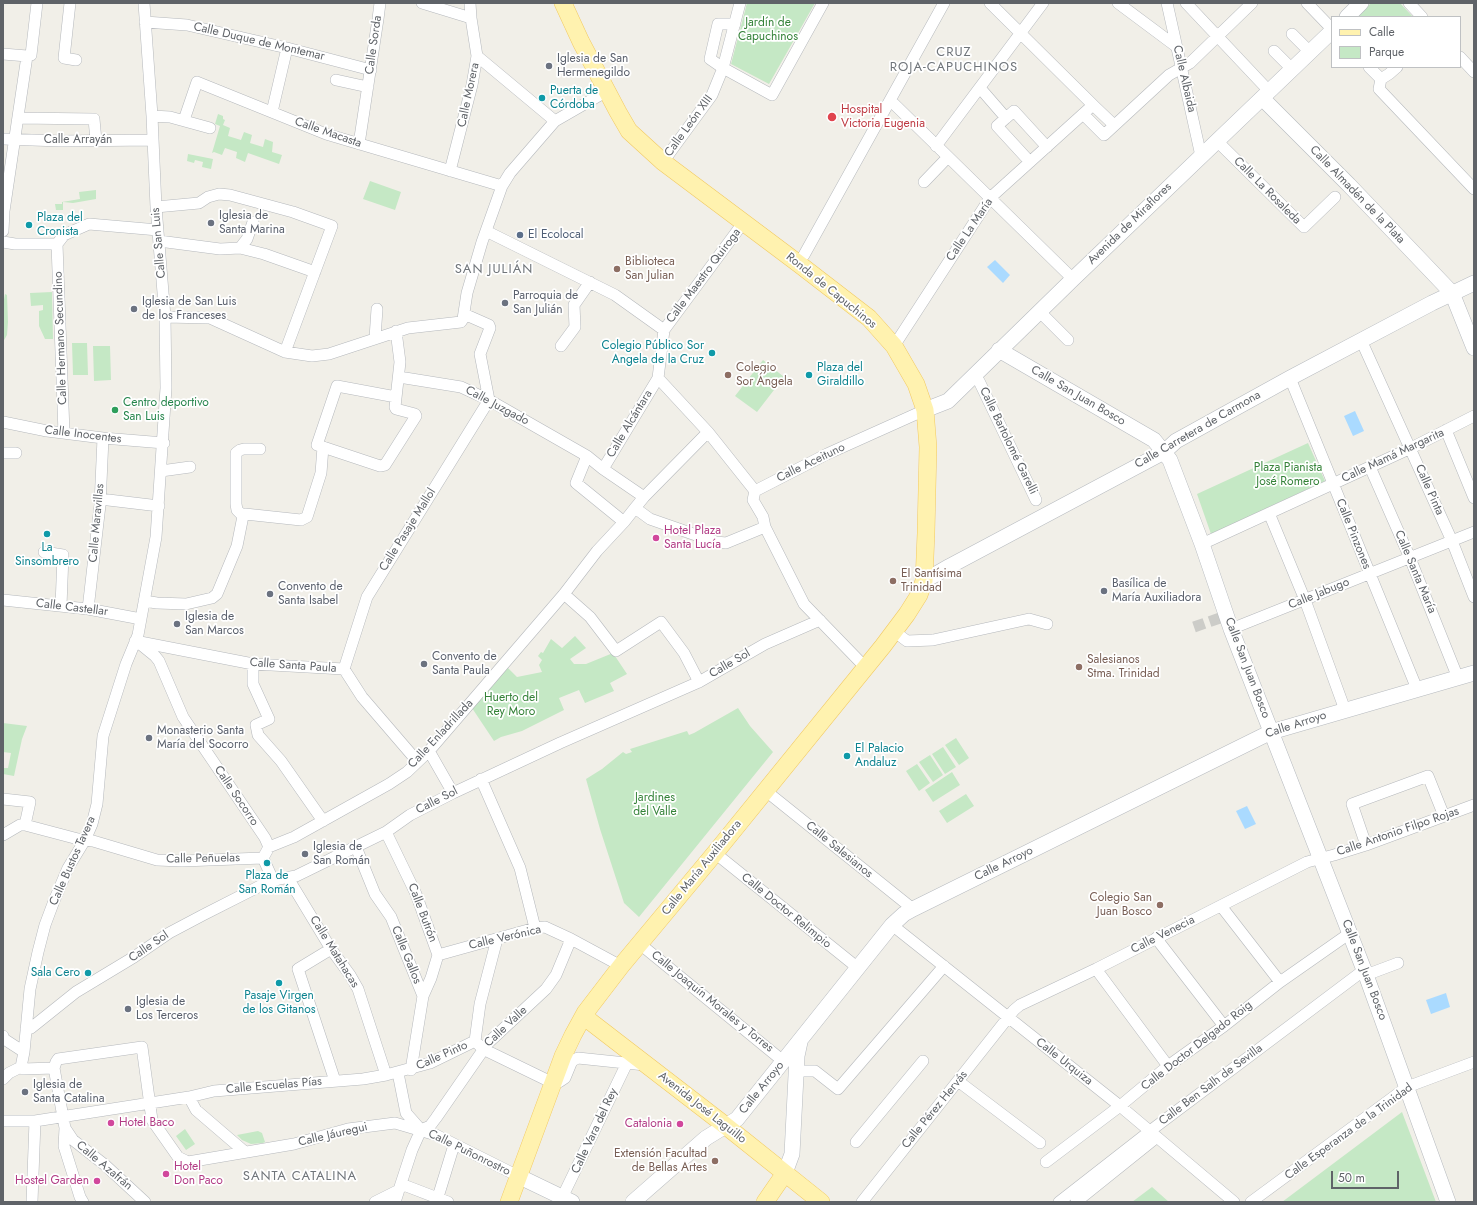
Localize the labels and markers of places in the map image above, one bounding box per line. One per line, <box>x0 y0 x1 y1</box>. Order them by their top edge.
place label: Iglesia de San Hermenegildo <box>557 52 630 80</box>
marker: Iglesia de San Hermenegildo <box>544 61 554 71</box>
place label: Puerta de Córdoba <box>550 84 598 112</box>
marker: Puerta de Córdoba <box>537 93 547 103</box>
place label: Hospital Victoria Eugenia <box>841 103 925 131</box>
marker: Hospital Victoria Eugenia <box>826 111 838 123</box>
place label: Iglesia de Santa Marina <box>219 209 285 237</box>
place label: Plaza del Cronista <box>37 211 83 239</box>
marker: Iglesia de Santa Marina <box>206 218 216 228</box>
marker: Plaza del Cronista <box>24 220 34 230</box>
place label: El Ecolocal <box>528 228 583 242</box>
marker: El Ecolocal <box>515 230 525 240</box>
place label: Biblioteca San Julian <box>625 255 675 283</box>
marker: Biblioteca San Julian <box>612 264 622 274</box>
place label: Parroquia de San Julián <box>513 289 578 317</box>
place label: Iglesia de San Luis de los Franceses <box>142 295 236 323</box>
marker: Parroquia de San Julián <box>500 298 510 308</box>
marker: Iglesia de San Luis de los Franceses <box>129 304 139 314</box>
place label: Colegio Público Sor Angela de la Cruz <box>601 339 704 367</box>
marker: Colegio Público Sor Angela de la Cruz <box>707 348 717 358</box>
place label: Colegio Sor Ángela <box>736 361 793 389</box>
place label: Plaza del Giraldillo <box>817 361 864 389</box>
marker: Colegio Sor Ángela <box>723 370 733 380</box>
marker: Plaza del Giraldillo <box>804 370 814 380</box>
place label: Centro deportivo San Luis <box>123 396 209 424</box>
marker: Centro deportivo San Luis <box>110 405 120 415</box>
place label: Hotel Plaza Santa Lucía <box>664 524 721 552</box>
marker: La Sinsombrero <box>42 529 52 539</box>
marker: Hotel Plaza Santa Lucía <box>651 533 661 543</box>
place label: La Sinsombrero <box>15 541 79 569</box>
place label: EI Santísima Trinidad <box>901 567 962 595</box>
marker: EI Santísima Trinidad <box>888 576 898 586</box>
place label: Basílica de María Auxiliadora <box>1112 577 1201 605</box>
place label: Convento de Santa Isabel <box>278 580 343 608</box>
marker: Basílica de María Auxiliadora <box>1099 586 1109 596</box>
marker: Convento de Santa Isabel <box>265 589 275 599</box>
place label: Iglesia de San Marcos <box>185 610 244 638</box>
marker: Iglesia de San Marcos <box>172 619 182 629</box>
place label: Convento de Santa Paula <box>432 650 497 678</box>
place label: Salesianos Stma. Trinidad <box>1087 653 1160 681</box>
marker: Convento de Santa Paula <box>419 659 429 669</box>
marker: Salesianos Stma. Trinidad <box>1074 662 1084 672</box>
place label: Monasterio Santa María del Socorro <box>157 724 248 752</box>
marker: Monasterio Santa María del Socorro <box>144 733 154 743</box>
place label: El Palacio Andaluz <box>855 742 904 770</box>
marker: El Palacio Andaluz <box>842 751 852 761</box>
place label: Iglesia de San Román <box>313 840 370 868</box>
marker: Iglesia de San Román <box>300 849 310 859</box>
marker: Plaza de San Román <box>262 858 272 868</box>
place label: Plaza de San Román <box>239 869 295 897</box>
place label: Colegio San Juan Bosco <box>1090 891 1152 919</box>
marker: Colegio San Juan Bosco <box>1155 900 1165 910</box>
place label: Sala Cero <box>31 966 80 980</box>
marker: Sala Cero <box>83 968 93 978</box>
marker: Pasaje Virgen de los Gitanos <box>274 978 284 988</box>
place label: Pasaje Virgen de los Gitanos <box>242 989 316 1017</box>
place label: Iglesia de Los Terceros <box>136 995 198 1023</box>
marker: Iglesia de Los Terceros <box>123 1004 133 1014</box>
place label: Iglesia de Santa Catalina <box>33 1078 104 1106</box>
marker: Iglesia de Santa Catalina <box>20 1087 30 1097</box>
place label: Hotel Baco <box>119 1116 174 1130</box>
place label: Catalonia <box>625 1117 672 1131</box>
marker: Hotel Baco <box>106 1118 116 1128</box>
marker: Catalonia <box>675 1119 685 1129</box>
place label: Extensión Facultad de Bellas Artes <box>614 1147 707 1175</box>
marker: Extensión Facultad de Bellas Artes <box>710 1156 720 1166</box>
place label: Hotel Don Paco <box>174 1160 223 1188</box>
marker: Hotel Don Paco <box>161 1169 171 1179</box>
place label: Hostel Garden <box>15 1174 89 1188</box>
marker: Hostel Garden <box>92 1176 102 1186</box>

